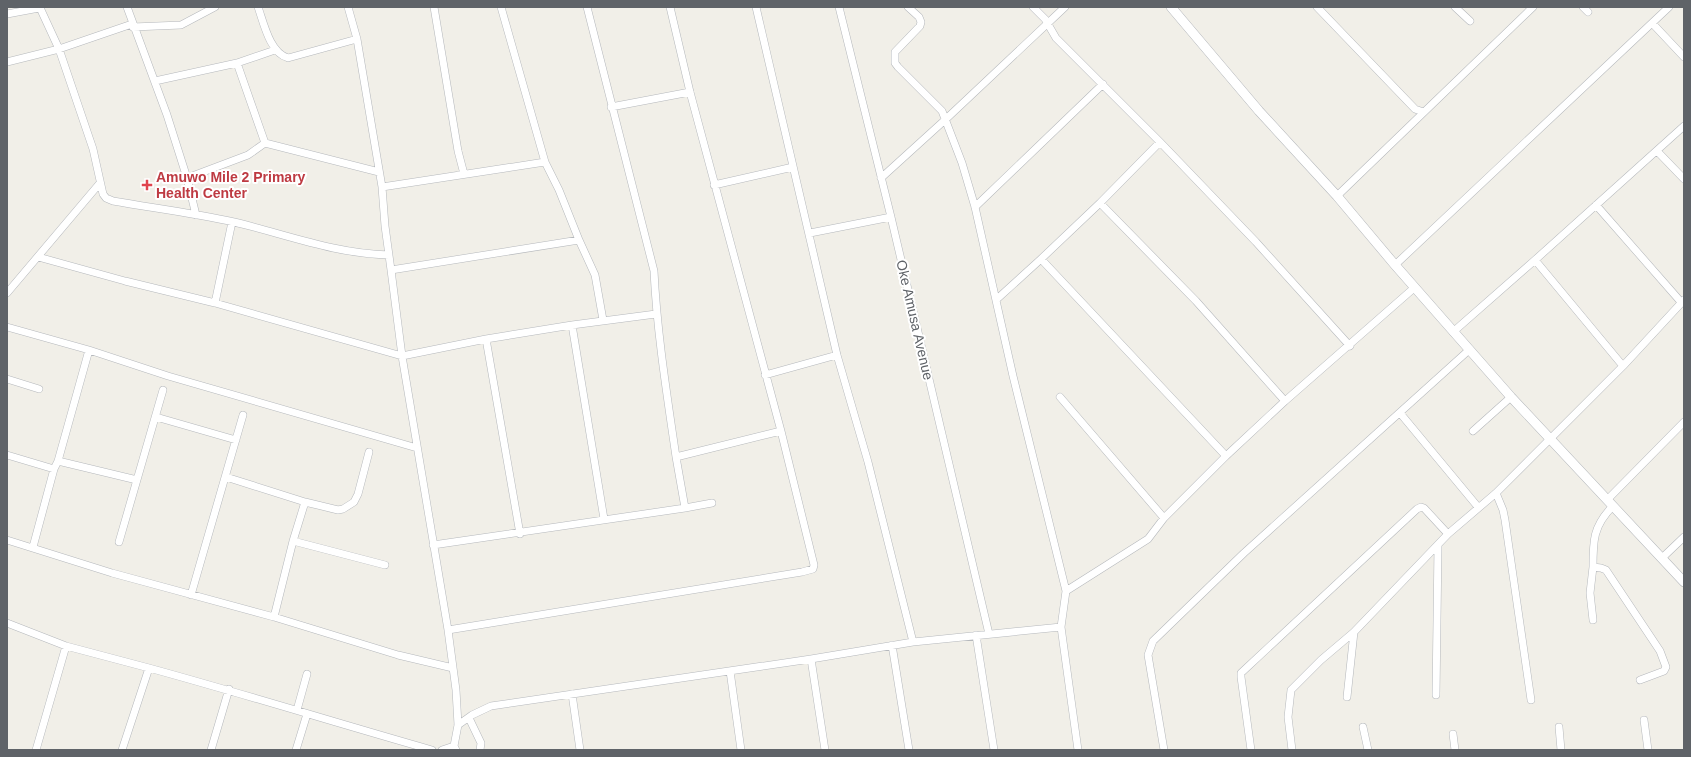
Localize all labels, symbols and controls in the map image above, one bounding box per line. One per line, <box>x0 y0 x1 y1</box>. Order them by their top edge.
place label: Amuwo Mile 2 Primary Health Center <box>156 169 306 201</box>
marker: Amuwo Mile 2 Primary Health Center <box>141 179 153 191</box>
street label: Oke Amusa Avenue <box>893 258 937 382</box>

